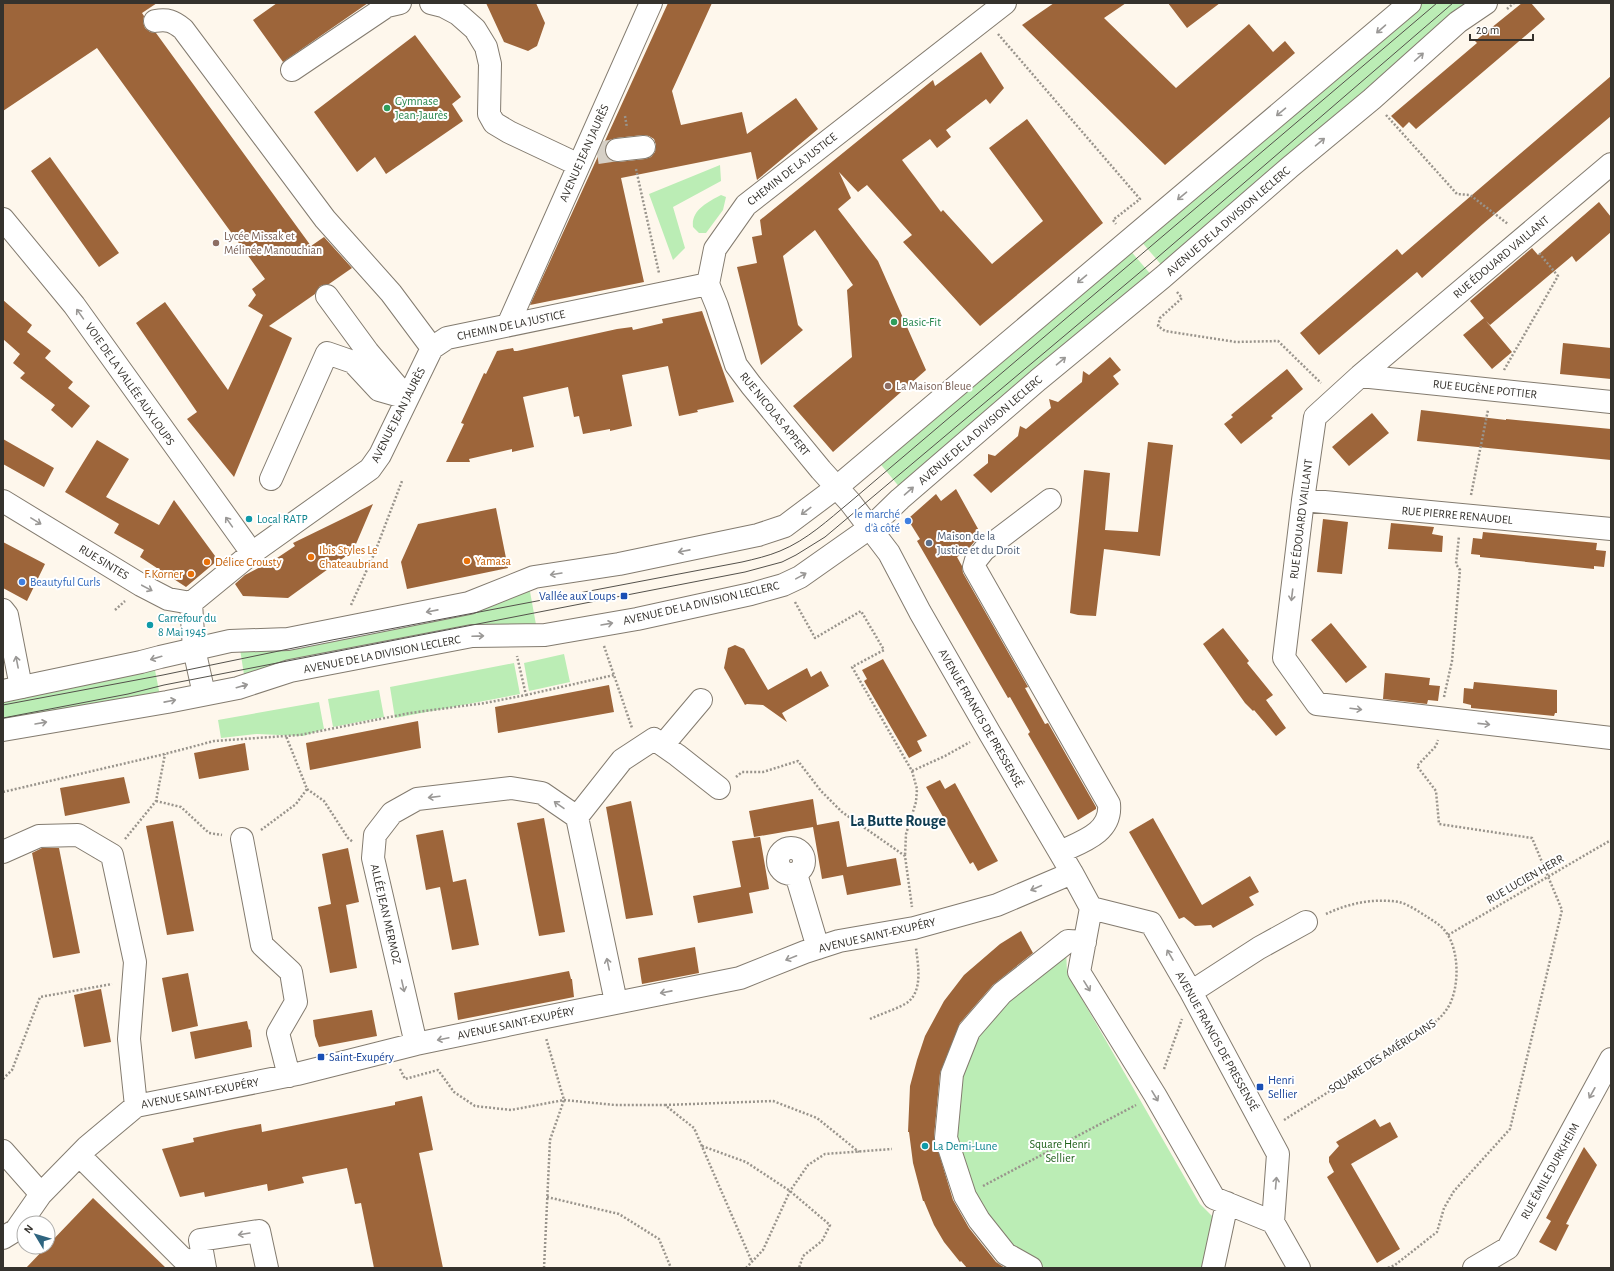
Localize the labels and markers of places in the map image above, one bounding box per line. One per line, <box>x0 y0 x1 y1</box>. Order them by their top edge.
place label: Gymnase Jean-Jaurès <box>395 95 448 121</box>
marker: Gymnase Jean-Jaurès <box>382 103 392 113</box>
place label: Lycée Missak et Mélinée Manouchian <box>224 230 322 256</box>
marker: Lycée Missak et Mélinée Manouchian <box>211 238 221 248</box>
place label: Basic-Fit <box>902 316 941 328</box>
marker: Basic-Fit <box>889 317 899 327</box>
place label: La Maison Bleue <box>896 380 971 392</box>
marker: La Maison Bleue <box>883 381 893 391</box>
place label: le marché d'à côté <box>854 508 900 534</box>
place label: Local RATP <box>257 513 308 525</box>
marker: Local RATP <box>244 514 254 524</box>
marker: le marché d'à côté <box>903 516 913 526</box>
place label: Maison de la Justice et du Droit <box>937 530 1020 556</box>
marker: Maison de la Justice et du Droit <box>924 538 934 548</box>
place label: Ibis Styles Le Chateaubriand <box>319 544 389 570</box>
marker: Ibis Styles Le Chateaubriand <box>306 552 316 562</box>
place label: Yamasa <box>475 555 512 567</box>
place label: Délice Crousty <box>215 556 282 569</box>
marker: Yamasa <box>462 556 472 566</box>
marker: Délice Crousty <box>202 557 212 567</box>
place label: F Korner <box>144 568 183 580</box>
marker: F Korner <box>186 569 196 579</box>
place label: Beautyful Curls <box>30 576 101 589</box>
marker: Beautyful Curls <box>17 577 27 587</box>
place label: Vallée aux Loups <box>539 590 616 602</box>
marker: Vallée aux Loups <box>619 591 629 601</box>
place label: Carrefour du 8 Mai 1945 <box>158 612 216 638</box>
marker: Carrefour du 8 Mai 1945 <box>145 620 155 630</box>
place label: Saint-Exupéry <box>329 1051 394 1064</box>
marker: Saint-Exupéry <box>316 1052 326 1062</box>
place label: Henri Sellier <box>1268 1074 1297 1100</box>
marker: Henri Sellier <box>1255 1082 1265 1092</box>
place label: La Demi-Lune <box>933 1140 997 1152</box>
marker: La Demi-Lune <box>920 1141 930 1151</box>

